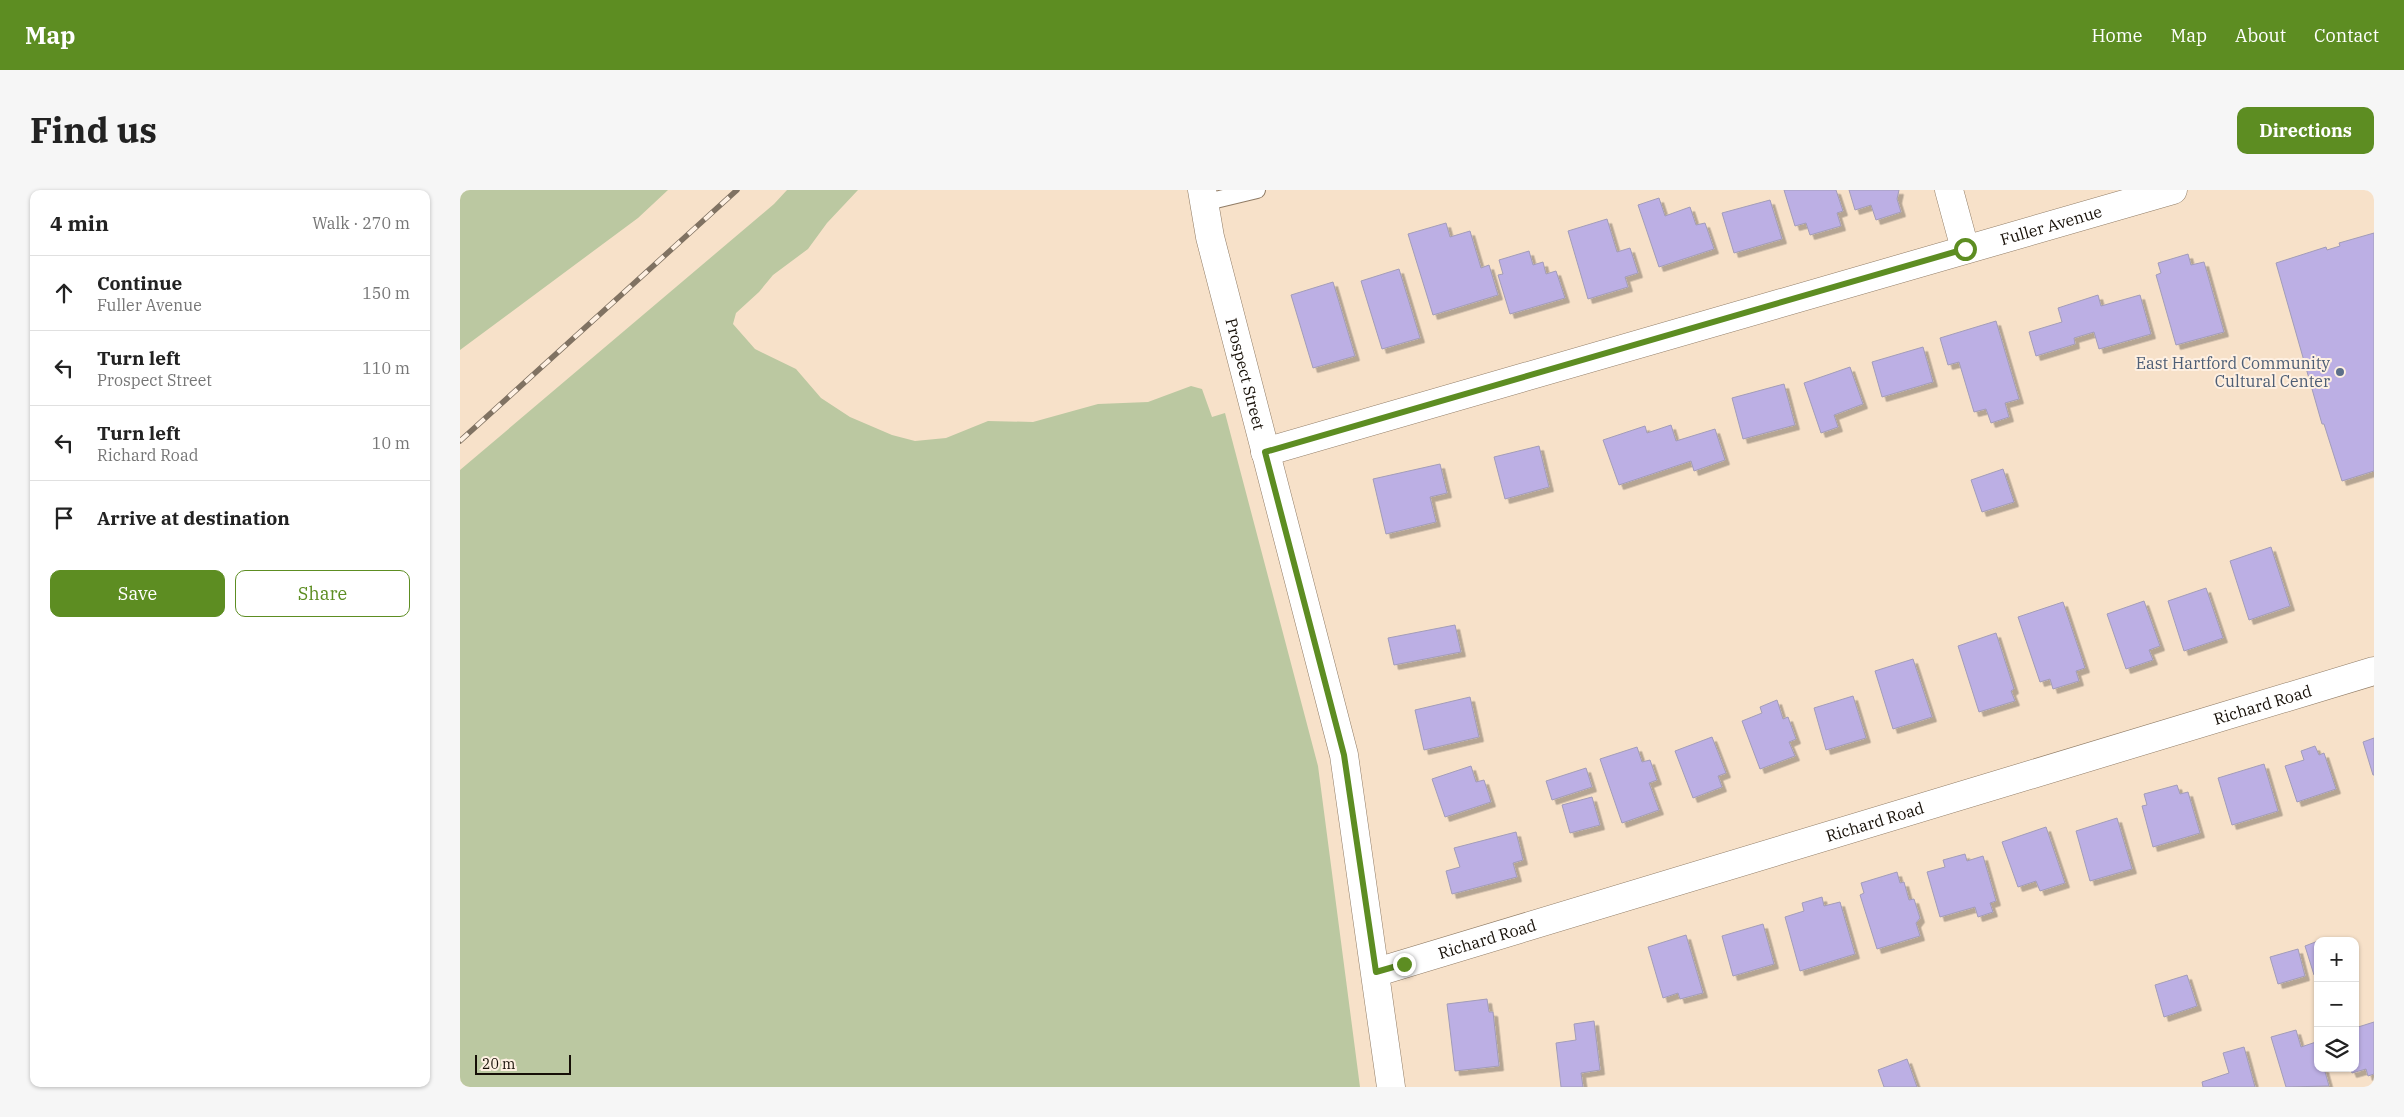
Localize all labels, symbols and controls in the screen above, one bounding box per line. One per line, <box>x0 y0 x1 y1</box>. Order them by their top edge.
text: Map <box>25 19 75 51</box>
text: Home <box>2091 24 2143 47</box>
text: Map <box>2171 24 2207 47</box>
text: About <box>2235 24 2286 47</box>
text: Contact <box>2314 24 2379 47</box>
text: Find us <box>30 107 157 153</box>
button: Directions <box>2237 107 2374 154</box>
street label: Fuller Avenue <box>1998 201 2104 249</box>
text: 4 min <box>50 209 109 237</box>
text: Walk · 270 m <box>312 213 410 233</box>
route start <box>1954 238 1977 261</box>
text: Continue <box>97 271 182 295</box>
icon: ahead <box>50 279 78 307</box>
text: 150 m <box>362 283 410 303</box>
text: Fuller Avenue <box>97 295 202 315</box>
street label: Prospect Street <box>1221 316 1270 432</box>
text: Turn left <box>97 346 180 370</box>
place label: East Hartford Community Cultural Center <box>2136 353 2330 391</box>
icon: left <box>50 354 78 382</box>
text: 110 m <box>362 358 410 378</box>
marker: East Hartford Community Cultural Center <box>2334 366 2346 378</box>
text: Prospect Street <box>97 370 212 390</box>
text: Turn left <box>97 421 180 445</box>
icon: left <box>50 429 78 457</box>
text: 10 m <box>372 433 410 453</box>
text: Richard Road <box>97 445 198 465</box>
icon: arrive <box>50 504 78 532</box>
text: Arrive at destination <box>97 506 290 530</box>
button: Save <box>50 570 225 617</box>
button: Share <box>235 570 410 617</box>
street label: Richard Road <box>2211 680 2314 729</box>
street label: Richard Road <box>1823 797 1927 846</box>
street label: Richard Road <box>1436 914 1539 963</box>
map controls <box>2314 937 2359 1072</box>
button: + <box>2314 937 2359 982</box>
route end <box>1393 953 1416 976</box>
button: − <box>2314 982 2359 1027</box>
button: layers <box>2314 1027 2359 1072</box>
scale bar <box>475 1052 571 1075</box>
text: 20 m <box>482 1055 515 1073</box>

